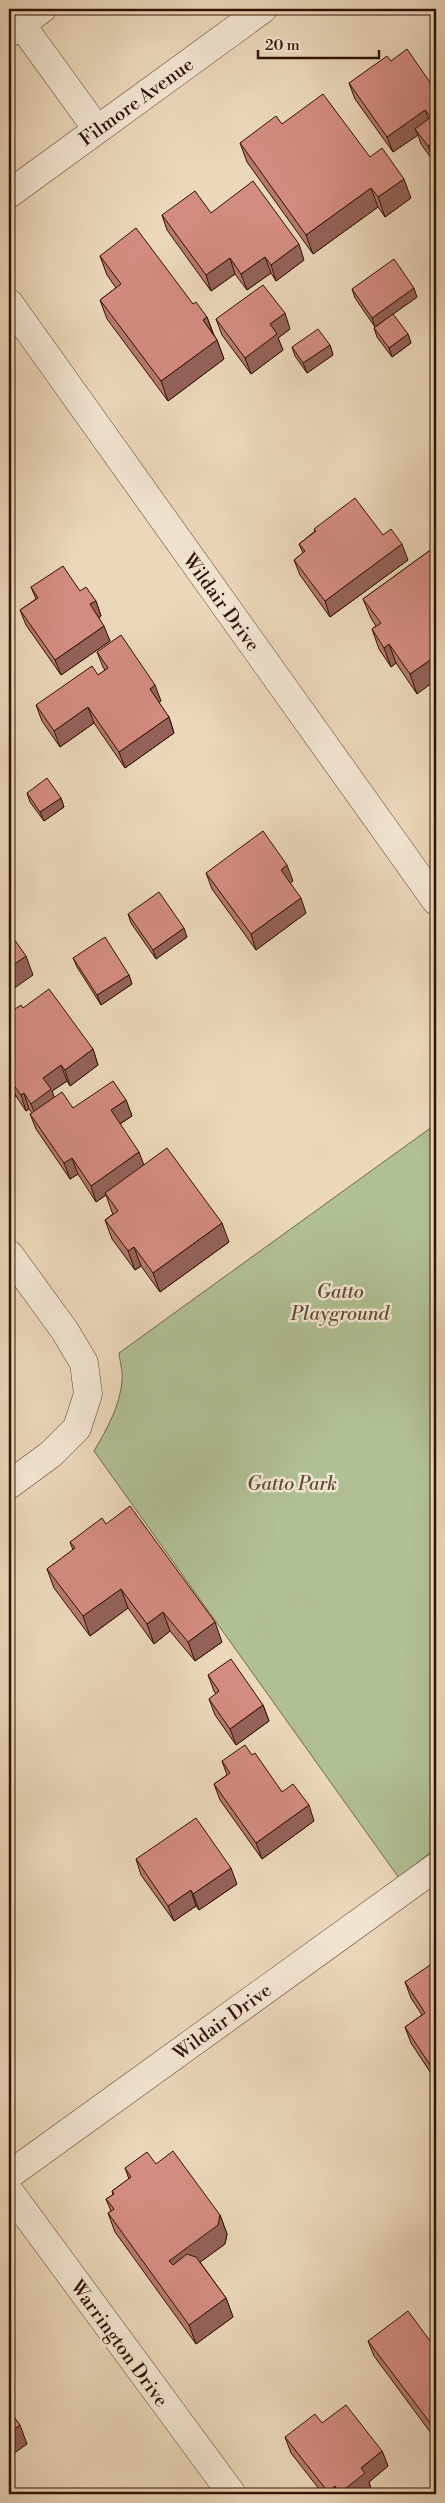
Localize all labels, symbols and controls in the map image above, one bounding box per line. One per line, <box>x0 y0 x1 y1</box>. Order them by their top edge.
scale bar <box>258 28 379 60</box>
text: 20 m <box>265 36 300 55</box>
street label: Filmore Avenue <box>75 52 199 151</box>
street label: Wildair Drive <box>177 548 265 656</box>
park label: Gatto Playground <box>290 1280 391 1326</box>
park label: Gatto Park <box>247 1472 337 1496</box>
street label: Wildair Drive <box>168 1978 276 2066</box>
street label: Warrington Drive <box>65 2275 173 2412</box>

